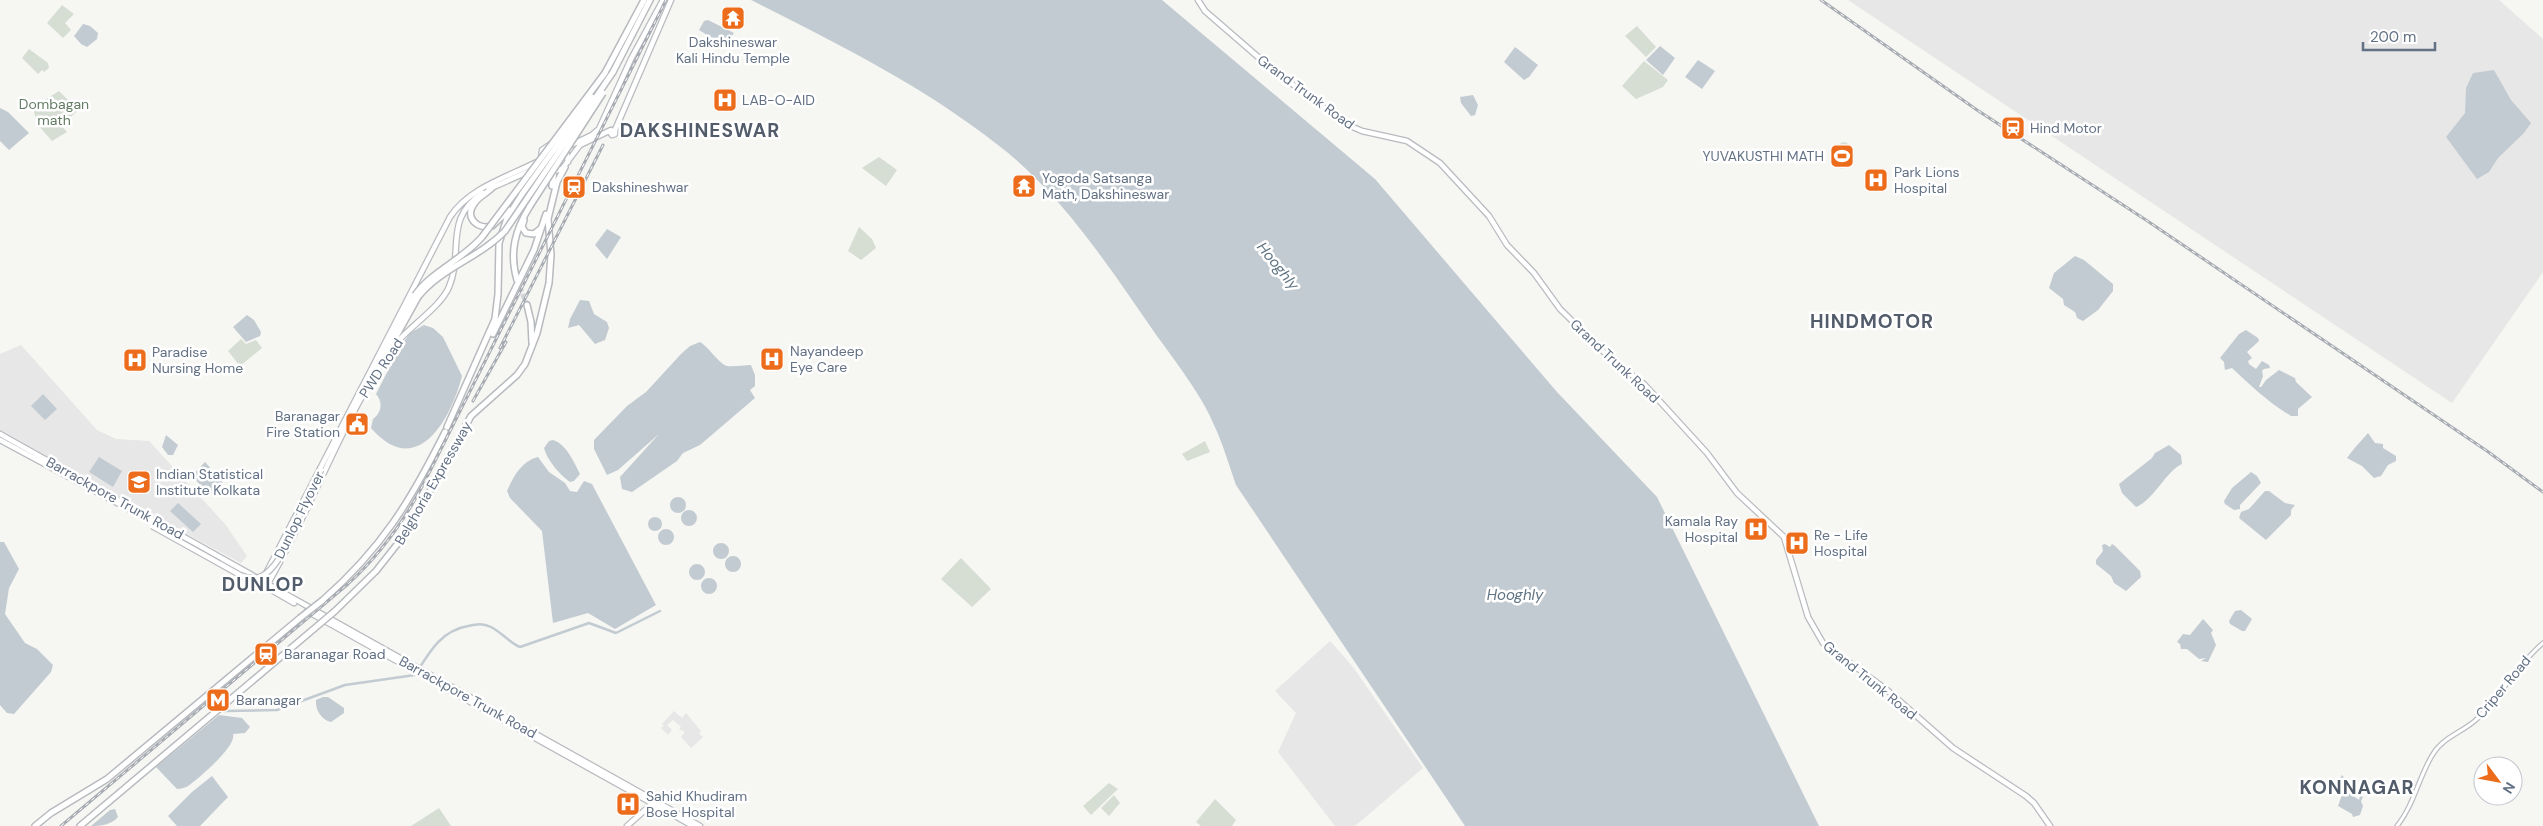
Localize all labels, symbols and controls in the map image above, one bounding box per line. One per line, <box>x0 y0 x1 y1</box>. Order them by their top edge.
temple icon: Dakshineswar Kali Hindu Temple <box>720 5 746 31</box>
scale bar <box>2363 20 2436 52</box>
text: 200 m <box>2370 27 2416 47</box>
place label: Dakshineswar Kali Hindu Temple <box>676 33 790 67</box>
street label: Grand Trunk Road <box>1254 51 1358 133</box>
hospital icon: LAB-O-AID <box>712 87 738 113</box>
place label: LAB-O-AID <box>742 91 815 109</box>
park label: Dombagan math <box>19 95 89 129</box>
station icon: Hind Motor <box>2000 115 2026 141</box>
district label: DAKSHINESWAR <box>620 118 780 143</box>
place label: Hind Motor <box>2030 119 2102 137</box>
sports icon: YUVAKUSTHI MATH <box>1829 143 1855 169</box>
place label: YUVAKUSTHI MATH <box>1702 147 1824 165</box>
place label: Park Lions Hospital <box>1894 163 1959 197</box>
hospital icon: Park Lions Hospital <box>1863 167 1889 193</box>
place label: Yogoda Satsanga Math, Dakshineswar <box>1042 169 1169 203</box>
temple icon: Yogoda Satsanga Math, Dakshineswar <box>1011 173 1037 199</box>
station icon: Dakshineshwar <box>561 174 587 200</box>
place label: Dakshineshwar <box>592 178 689 196</box>
water label: Hooghly <box>1252 238 1304 295</box>
district label: HINDMOTOR <box>1810 309 1934 334</box>
street label: Grand Trunk Road <box>1567 315 1663 407</box>
street label: PWD Road <box>355 335 407 401</box>
place label: Nayandeep Eye Care <box>790 342 864 376</box>
place label: Paradise Nursing Home <box>152 343 243 377</box>
hospital icon: Nayandeep Eye Care <box>759 346 785 372</box>
hospital icon: Paradise Nursing Home <box>122 347 148 373</box>
place label: Baranagar Fire Station <box>266 407 340 441</box>
public building icon: Baranagar Fire Station <box>344 411 370 437</box>
street label: Belghoria Expressway <box>390 418 476 548</box>
street label: Barrackpore Trunk Road <box>43 453 187 543</box>
place label: Indian Statistical Institute Kolkata <box>156 465 263 499</box>
street label: Dunlop Flyover <box>270 468 328 562</box>
school or university icon: Indian Statistical Institute Kolkata <box>126 469 152 495</box>
place label: Kamala Ray Hospital <box>1665 512 1738 546</box>
hospital icon: Kamala Ray Hospital <box>1743 516 1769 542</box>
place label: Re - Life Hospital <box>1814 526 1868 560</box>
hospital icon: Re - Life Hospital <box>1784 530 1810 556</box>
district label: DUNLOP <box>222 572 304 597</box>
water label: Hooghly <box>1487 585 1544 605</box>
street label: Grand Trunk Road <box>1819 637 1921 723</box>
station icon: Baranagar Road <box>253 641 279 667</box>
place label: Baranagar Road <box>284 645 385 663</box>
street label: Barrackpore Trunk Road <box>396 652 540 742</box>
street label: Criper Road <box>2471 652 2535 722</box>
metro station icon: Baranagar <box>205 687 231 713</box>
place label: Baranagar <box>236 691 301 709</box>
north arrow <box>2473 756 2523 806</box>
district label: KONNAGAR <box>2300 775 2414 800</box>
text: N <box>2499 779 2519 797</box>
place label: Sahid Khudiram Bose Hospital <box>646 787 747 821</box>
hospital icon: Sahid Khudiram Bose Hospital <box>615 791 641 817</box>

